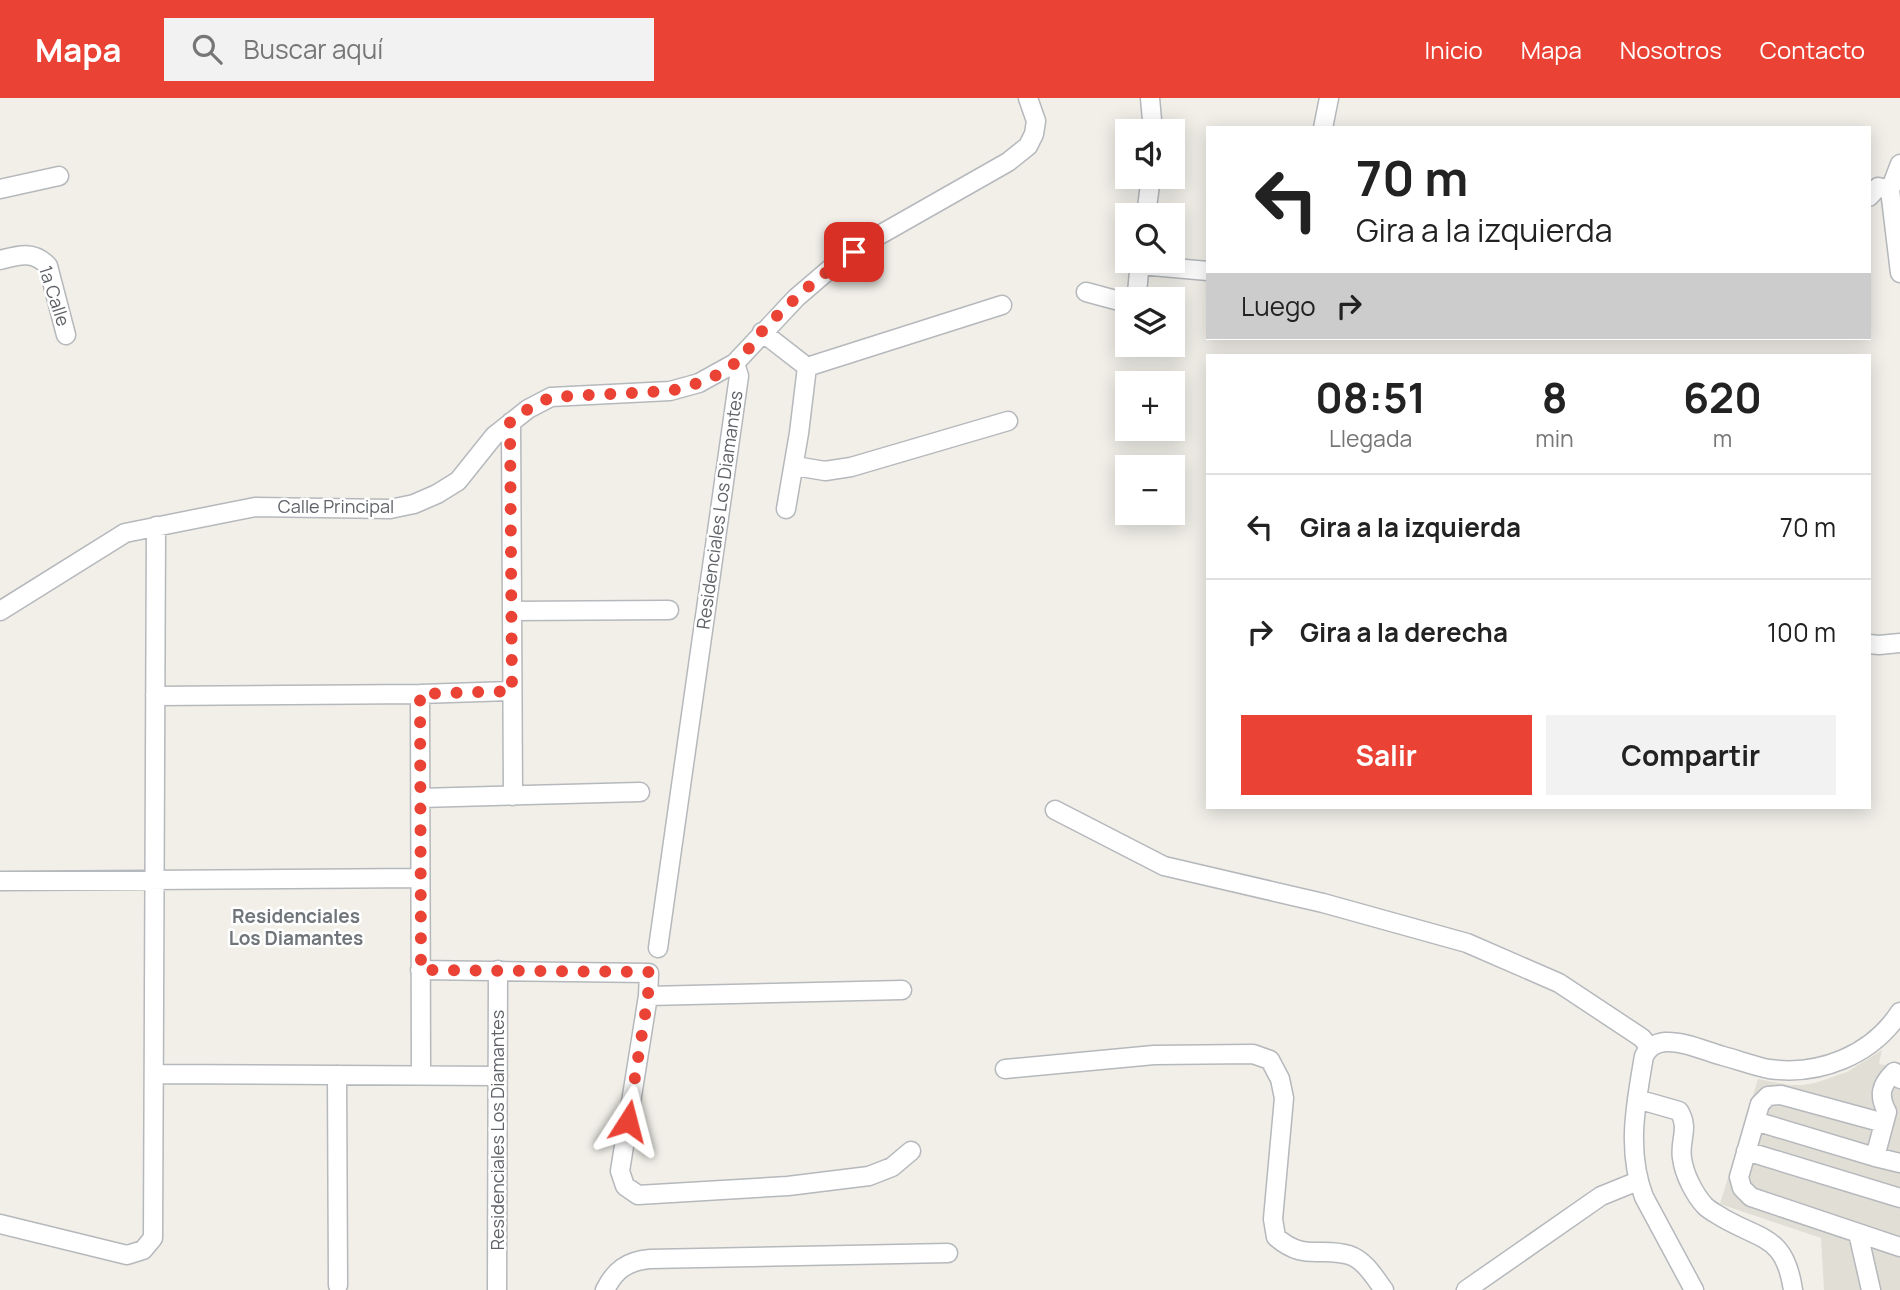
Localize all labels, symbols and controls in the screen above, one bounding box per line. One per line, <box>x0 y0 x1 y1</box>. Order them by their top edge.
search box <box>164 18 654 81</box>
text: Mapa <box>35 27 122 72</box>
icon: search <box>188 30 226 68</box>
text: Buscar aquí <box>244 31 383 67</box>
text: Inicio <box>1425 33 1483 66</box>
text: Mapa <box>1521 33 1582 66</box>
text: Nosotros <box>1620 33 1722 66</box>
text: Contacto <box>1760 33 1865 66</box>
map controls <box>1115 119 1185 525</box>
button: sound <box>1115 119 1185 189</box>
text: 70 m <box>1356 144 1468 211</box>
icon: left <box>1241 154 1332 245</box>
button: search <box>1115 203 1185 273</box>
text: Gira a la izquierda <box>1356 208 1612 252</box>
pin <box>824 222 884 282</box>
icon: arrive <box>835 233 873 271</box>
street label: 1a Calle <box>34 262 76 329</box>
button: layers <box>1115 287 1185 357</box>
icon: right <box>1330 287 1368 325</box>
text: Luego <box>1241 288 1316 324</box>
text: 08:51 <box>1315 368 1426 426</box>
text: 8 <box>1542 368 1567 426</box>
text: 620 <box>1683 368 1762 426</box>
button: + <box>1115 371 1185 441</box>
street label: Residenciales Los Diamantes <box>690 389 748 631</box>
text: Llegada <box>1329 422 1412 454</box>
text: min <box>1535 422 1574 454</box>
text: m <box>1713 422 1732 454</box>
button: − <box>1115 455 1185 525</box>
street label: Calle Principal <box>278 494 394 518</box>
icon: left <box>1241 508 1279 546</box>
text: Gira a la izquierda <box>1300 509 1521 545</box>
text: 70 m <box>1780 509 1836 545</box>
icon: right <box>1241 613 1279 651</box>
text: Gira a la derecha <box>1300 614 1508 650</box>
text: 100 m <box>1767 614 1836 650</box>
button: Salir <box>1241 715 1532 795</box>
button: Compartir <box>1546 715 1836 795</box>
district label: Residenciales Los Diamantes <box>229 903 363 951</box>
street label: Residenciales Los Diamantes <box>485 1010 509 1250</box>
position arrow <box>591 1084 665 1158</box>

